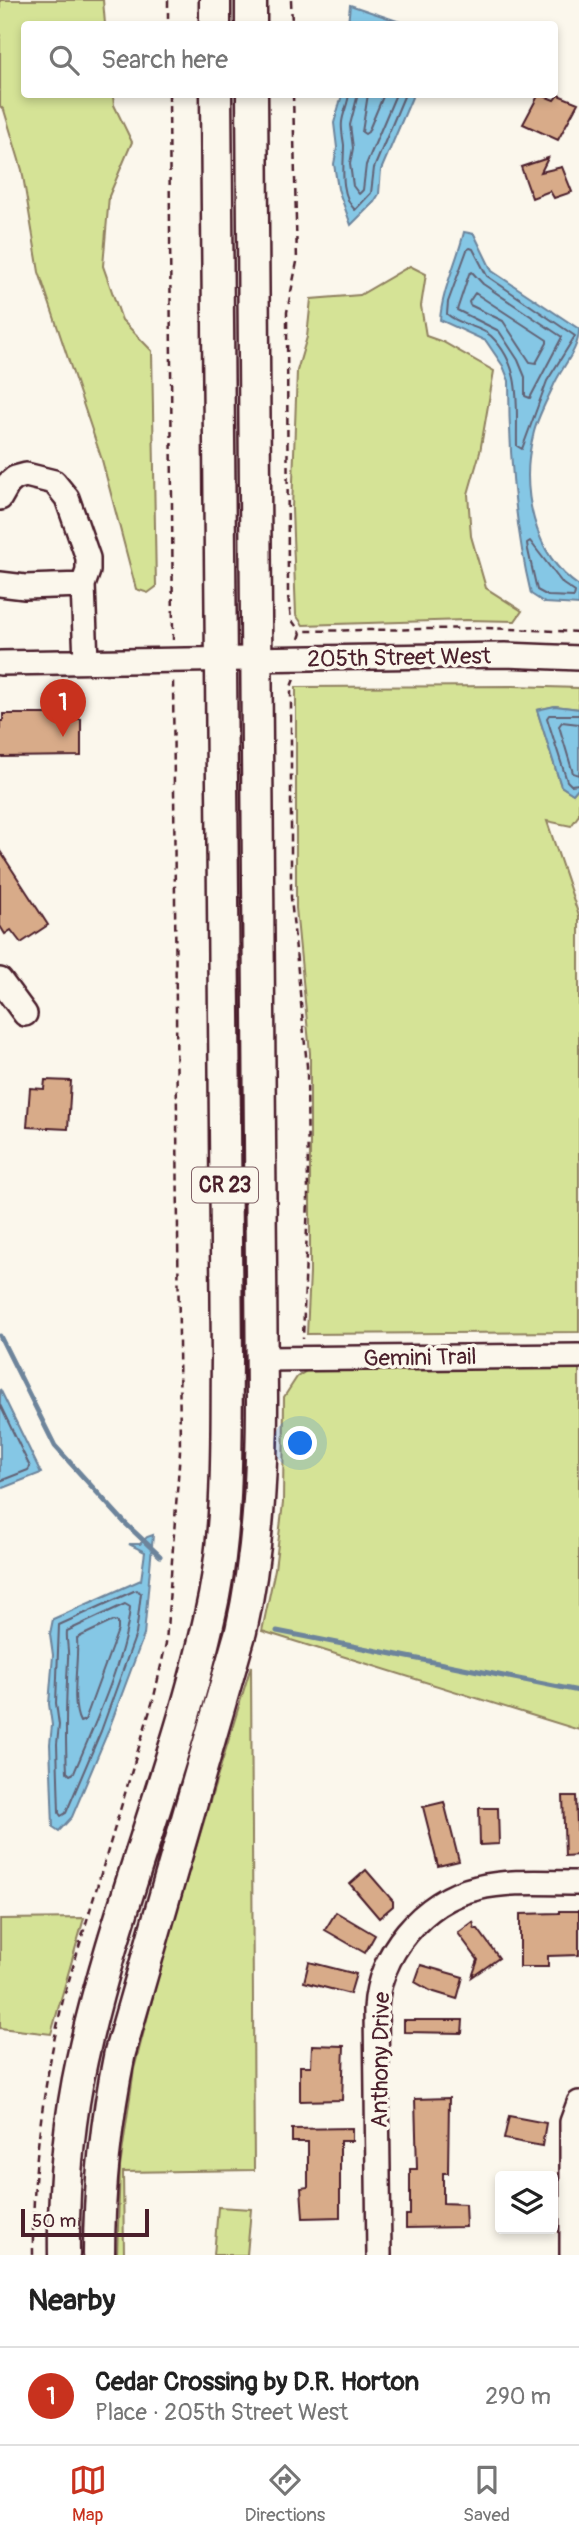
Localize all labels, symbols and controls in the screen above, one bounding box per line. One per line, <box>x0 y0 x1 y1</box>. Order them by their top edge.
search box <box>21 21 558 98</box>
icon: search <box>45 41 83 79</box>
text: Search here <box>101 44 228 76</box>
street label: 205th Street West <box>307 641 492 674</box>
pin: 1 <box>40 679 86 737</box>
road number: CR 23 <box>192 1168 258 1202</box>
street label: Gemini Trail <box>363 1342 477 1373</box>
your location <box>283 1426 317 1460</box>
street label: Anthony Drive <box>365 1991 396 2128</box>
map controls <box>495 2171 558 2234</box>
button: layers <box>495 2171 558 2234</box>
scale bar <box>21 2206 149 2238</box>
text: 50 m <box>32 2209 76 2233</box>
text: Nearby <box>28 2282 115 2319</box>
text: Cedar Crossing by D.R. Horton <box>95 2366 419 2398</box>
text: 1 <box>47 2382 56 2411</box>
text: 290 m <box>485 2382 551 2411</box>
text: Place · 205th Street West <box>95 2398 348 2427</box>
tab: Map <box>69 2461 107 2527</box>
tab: Directions <box>245 2461 325 2527</box>
tab: Saved <box>463 2461 510 2527</box>

